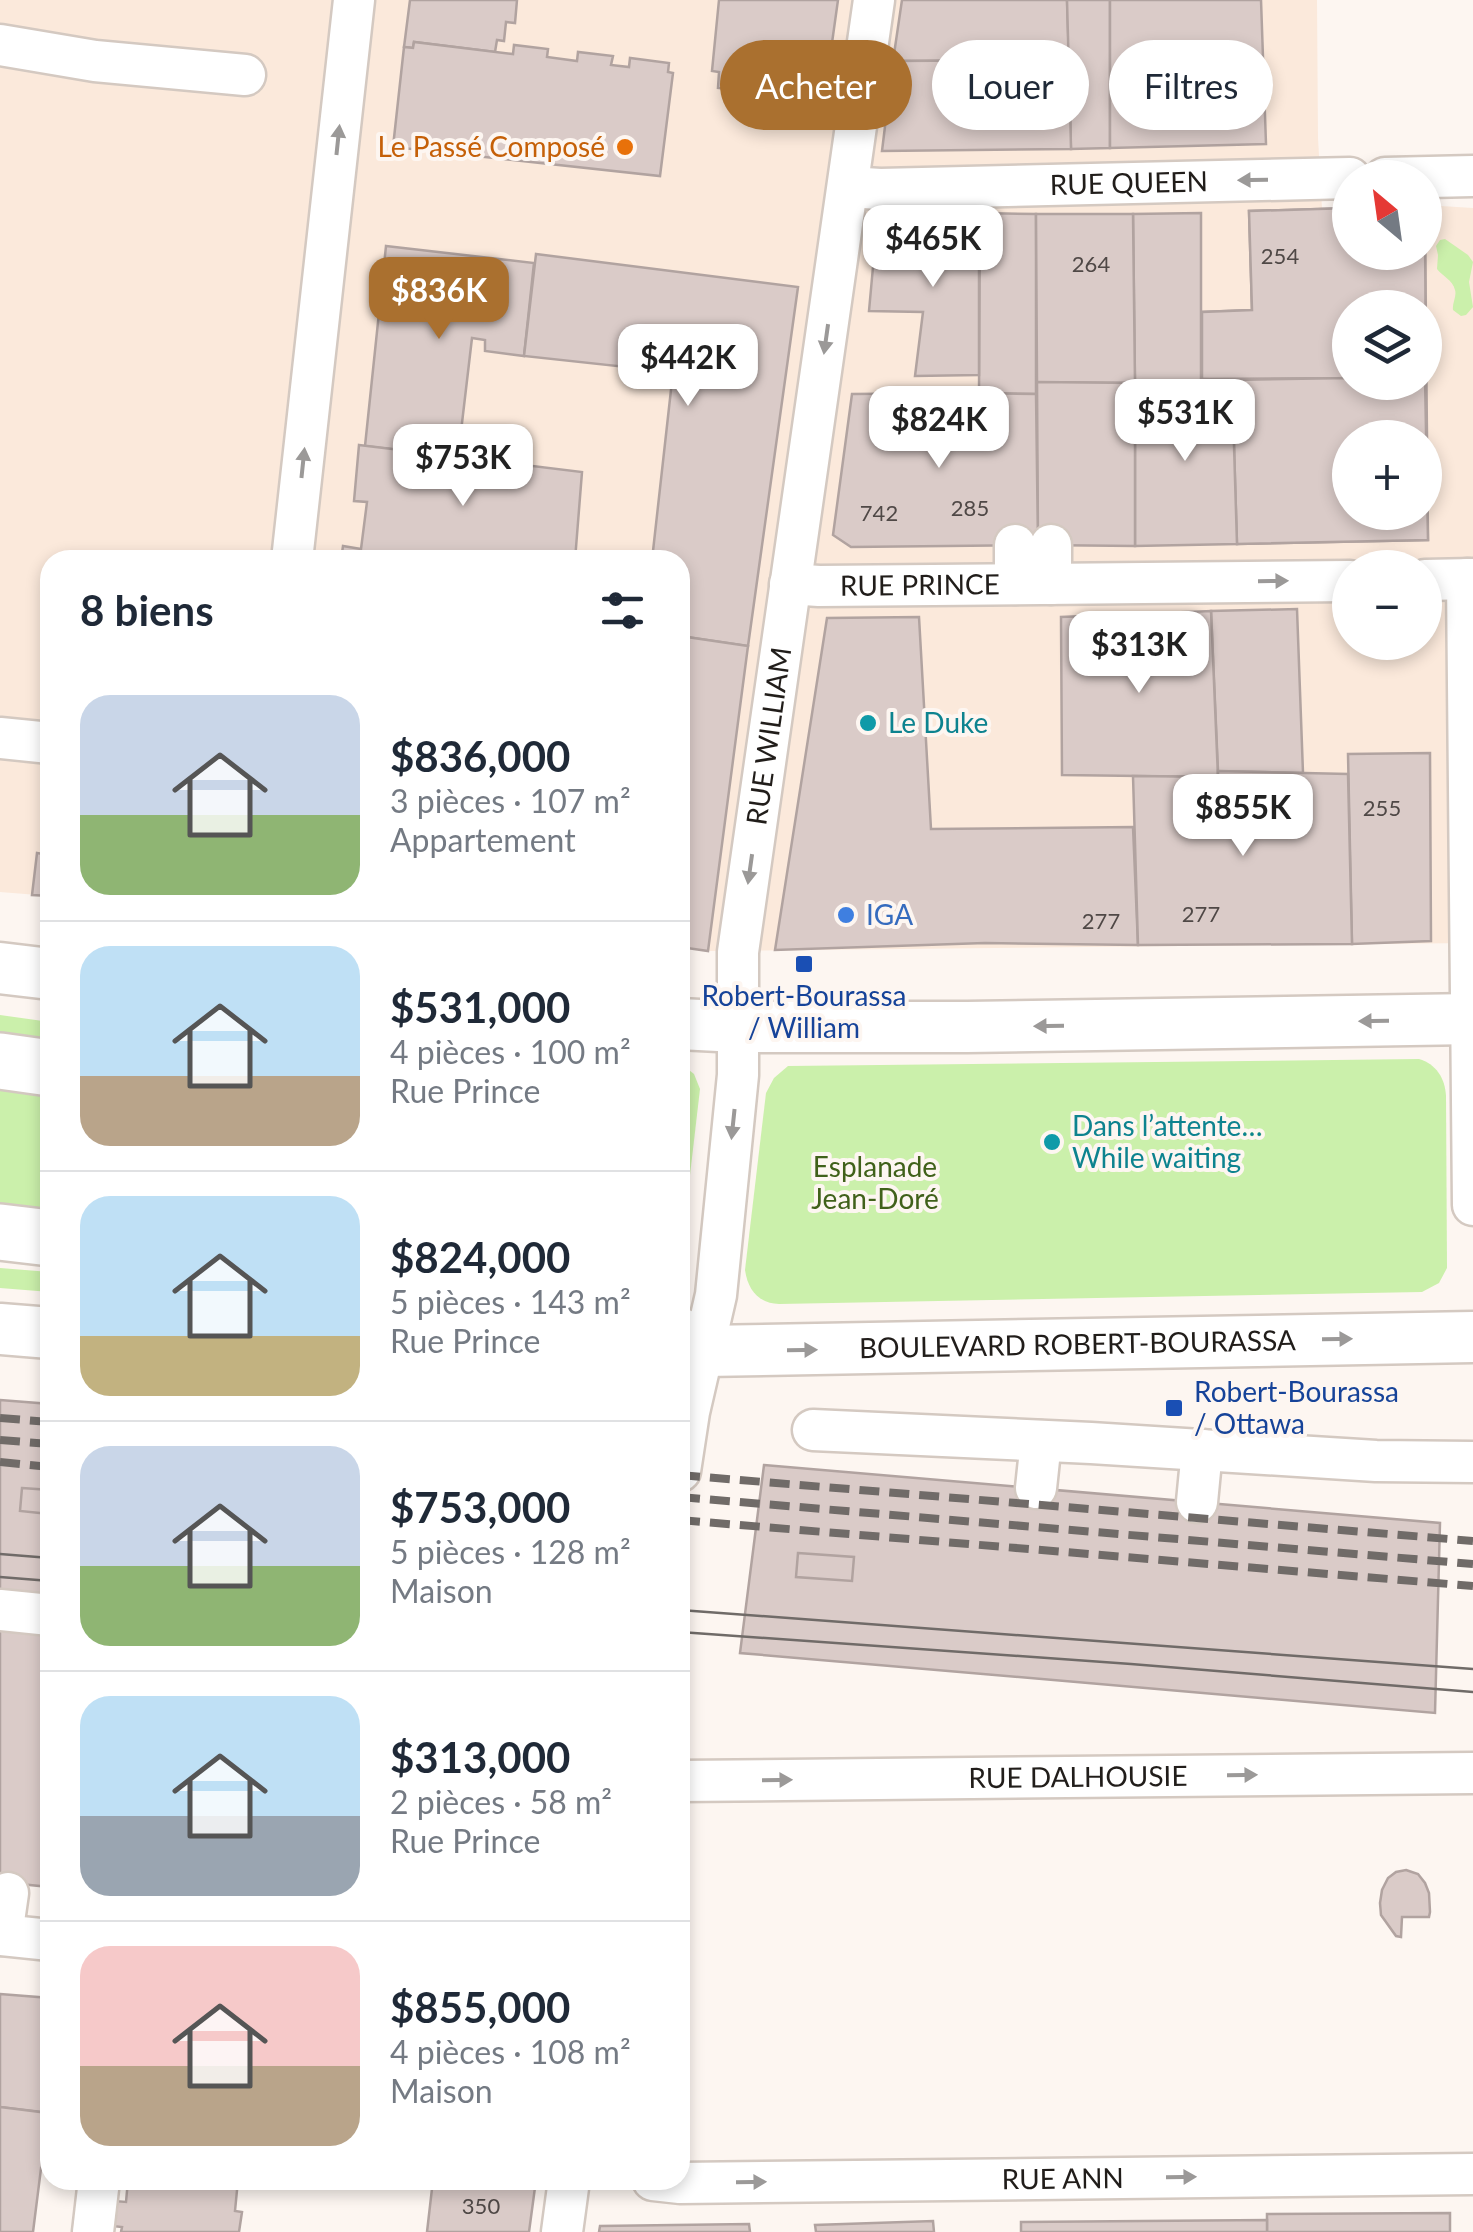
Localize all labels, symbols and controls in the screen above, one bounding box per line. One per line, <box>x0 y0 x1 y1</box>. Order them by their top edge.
chip: Acheter <box>720 40 912 130</box>
chip: Louer <box>932 40 1089 130</box>
chip: Filtres <box>1109 40 1273 130</box>
one-way arrow <box>330 124 346 155</box>
place label: Le Passé Composé <box>377 129 605 163</box>
marker: Le Passé Composé <box>614 136 636 158</box>
north arrow <box>1332 160 1442 270</box>
map controls <box>1332 160 1442 660</box>
street label: RUE QUEEN <box>1049 163 1208 201</box>
one-way arrow <box>1236 173 1268 189</box>
pin: $465K <box>863 205 1003 290</box>
text: $465K <box>885 218 981 257</box>
house number: 254 <box>1261 242 1299 269</box>
house number: 264 <box>1072 250 1110 277</box>
pin: $836K <box>369 257 509 342</box>
text: $836K <box>391 270 487 309</box>
button: layers <box>1332 290 1442 400</box>
pin: $442K <box>618 324 758 409</box>
one-way arrow <box>817 324 833 355</box>
text: $442K <box>640 337 736 376</box>
pin: $531K <box>1115 379 1255 464</box>
pin: $824K <box>869 386 1009 471</box>
text: $531K <box>1137 392 1233 431</box>
text: $824K <box>891 399 987 438</box>
button: + <box>1332 420 1442 530</box>
pin: $753K <box>393 424 533 509</box>
text: $753K <box>415 437 511 476</box>
one-way arrow <box>295 447 311 478</box>
house number: 285 <box>951 494 989 521</box>
house number: 742 <box>860 499 898 526</box>
button: − <box>1332 550 1442 660</box>
street label: RUE PRINCE <box>840 566 1000 602</box>
one-way arrow <box>1257 573 1289 589</box>
icon: filters <box>595 583 650 638</box>
text: 8 biens <box>80 585 214 635</box>
pin: $313K <box>1069 611 1209 696</box>
text: $313K <box>1091 624 1187 663</box>
street label: RUE WILLIAM <box>738 645 797 827</box>
place label: Le Duke <box>888 705 988 739</box>
marker: Le Duke <box>857 712 879 734</box>
text: $836,000 <box>390 731 570 781</box>
icon: home <box>160 735 280 855</box>
pin: $855K <box>1173 774 1313 859</box>
text: 3 pièces · 107 m² <box>390 781 631 820</box>
text: $855K <box>1195 787 1291 826</box>
house number: 255 <box>1363 794 1401 821</box>
text: Appartement <box>390 820 576 859</box>
one-way arrow <box>742 853 758 885</box>
place label: IGA <box>866 897 913 931</box>
house number: 277 <box>1182 900 1220 927</box>
marker: IGA <box>835 904 857 926</box>
house number: 277 <box>1082 907 1120 934</box>
marker: Robert-Bourassa / William <box>793 953 815 975</box>
place label: Robert-Bourassa / William <box>701 978 907 1044</box>
text: $531,000 <box>390 982 570 1032</box>
icon: home <box>160 986 280 1106</box>
one-way arrow <box>1357 1013 1389 1029</box>
one-way arrow <box>1032 1018 1064 1034</box>
text: 4 pièces · 100 m² <box>390 1032 631 1071</box>
text: Rue Prince <box>390 1071 540 1110</box>
one-way arrow <box>725 1108 741 1140</box>
place label: Dans l’attente… While waiting <box>1072 1108 1262 1174</box>
marker: Dans l’attente… While waiting <box>1041 1131 1063 1153</box>
park label: Esplanade Jean-Doré <box>811 1149 939 1215</box>
text: $824,000 <box>390 1232 570 1282</box>
icon: home <box>160 1236 280 1356</box>
text: 5 pièces · 143 m² <box>390 1282 631 1321</box>
text: Rue Prince <box>390 1321 540 1360</box>
street label: BOULEVARD ROBERT-BOURASSA <box>859 1322 1296 1364</box>
one-way arrow <box>1322 1330 1354 1346</box>
one-way arrow <box>787 1342 819 1358</box>
place label: Robert-Bourassa / Ottawa <box>1194 1374 1399 1440</box>
marker: Robert-Bourassa / Ottawa <box>1163 1397 1185 1419</box>
text: $753,000 <box>390 1482 570 1532</box>
icon: home <box>160 1486 280 1606</box>
text: 5 pièces · 128 m² <box>390 1532 631 1571</box>
text: Maison <box>390 1571 493 1610</box>
text: $313,000 <box>390 1732 570 1782</box>
icon: home <box>160 1736 280 1856</box>
street label: RUE DALHOUSIE <box>968 1758 1188 1794</box>
one-way arrow <box>1227 1767 1259 1783</box>
one-way arrow <box>762 1772 794 1788</box>
text: 2 pièces · 58 m² <box>390 1782 612 1821</box>
text: Rue Prince <box>390 1821 540 1860</box>
text: $855,000 <box>390 1982 570 2032</box>
icon: home <box>160 1986 280 2106</box>
text: 4 pièces · 108 m² <box>390 2032 631 2071</box>
text: Maison <box>390 2071 493 2110</box>
street label: RUE ANN <box>1002 2160 1124 2195</box>
one-way arrow <box>1165 2169 1197 2185</box>
one-way arrow <box>735 2174 767 2190</box>
house number: 350 <box>462 2192 500 2219</box>

